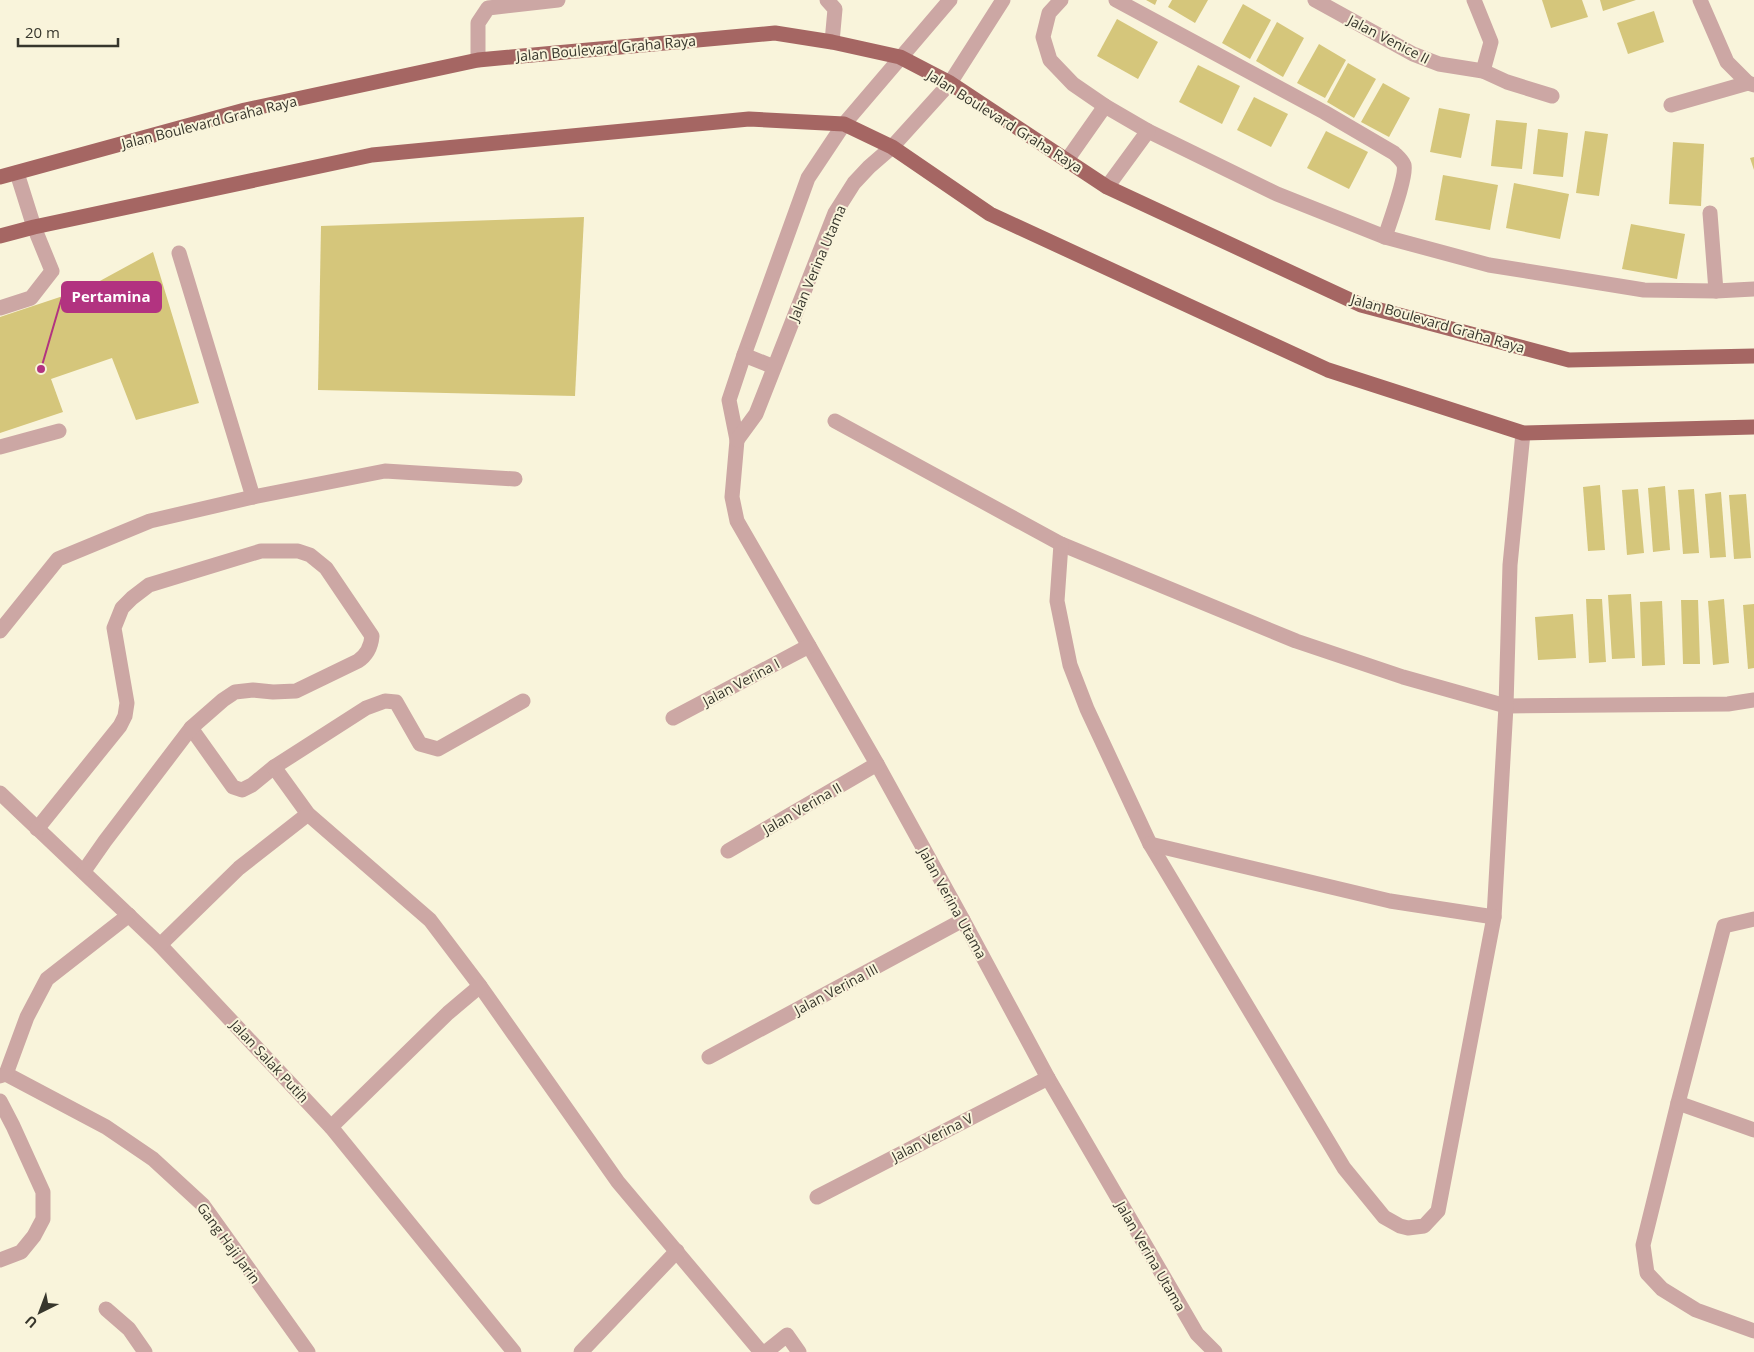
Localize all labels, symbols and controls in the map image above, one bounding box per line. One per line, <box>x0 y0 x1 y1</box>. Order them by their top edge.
street label: Jalan Venice II <box>1343 9 1433 68</box>
scale bar <box>18 15 118 47</box>
text: 20 m <box>25 22 60 42</box>
street label: Jalan Boulevard Graha Raya <box>513 31 697 65</box>
street label: Jalan Boulevard Graha Raya <box>922 64 1086 177</box>
street label: Jalan Boulevard Graha Raya <box>117 91 299 153</box>
street label: Jalan Verina Utama <box>783 202 850 326</box>
callout: Pertamina <box>62 282 161 312</box>
text: Pertamina <box>72 286 150 306</box>
street label: Jalan Boulevard Graha Raya <box>1347 288 1527 357</box>
street label: Jalan Verina I <box>697 654 783 711</box>
street label: Jalan Verina II <box>757 778 845 839</box>
street label: Jalan Verina Utama <box>914 842 991 962</box>
street label: Jalan Verina III <box>789 959 881 1020</box>
street label: Jalan Salak Putih <box>225 1014 313 1107</box>
street label: Jalan Verina V <box>886 1108 976 1167</box>
street label: Jalan Verina Utama <box>1111 1196 1190 1315</box>
street label: Gang Haji Jarin <box>193 1199 265 1287</box>
north arrow <box>15 1287 65 1337</box>
text: U <box>21 1311 41 1333</box>

